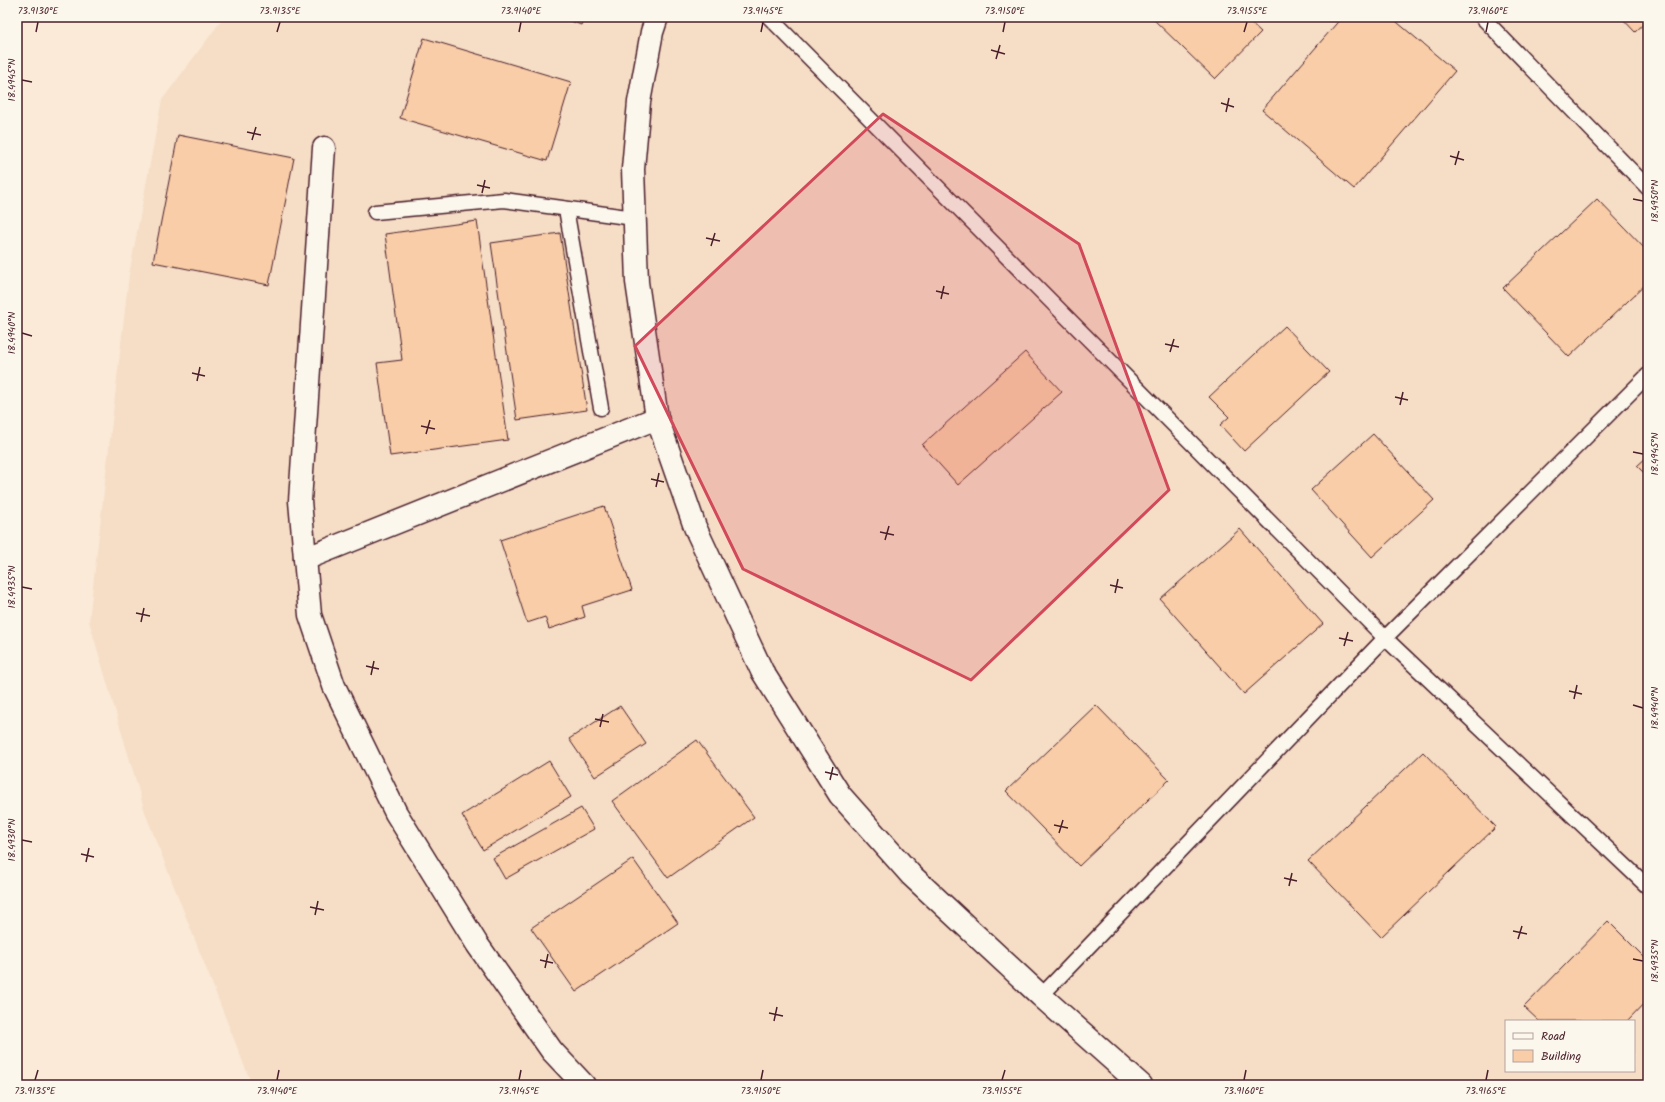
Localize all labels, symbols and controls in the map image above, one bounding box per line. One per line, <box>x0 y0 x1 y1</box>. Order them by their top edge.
text: 73.9130°E <box>18 3 59 19</box>
text: 73.9135°E <box>259 3 302 19</box>
text: 73.9140°E <box>501 3 542 19</box>
text: 73.9145°E <box>743 3 785 19</box>
text: 73.9150°E <box>985 3 1026 19</box>
text: 73.9155°E <box>1227 3 1268 19</box>
text: 73.9160°E <box>1468 3 1509 19</box>
text: 18.4945°N <box>4 58 20 101</box>
text: 18.4950°N <box>1647 180 1663 222</box>
text: 18.4940°N <box>4 311 20 354</box>
text: 18.4945°N <box>1647 432 1663 475</box>
text: 18.4935°N <box>4 565 20 609</box>
text: 18.4940°N <box>1647 686 1663 729</box>
text: 18.4930°N <box>4 818 20 861</box>
text: 18.4935°N <box>1647 939 1663 983</box>
legend <box>1505 1020 1635 1072</box>
text: Road <box>1541 1027 1566 1046</box>
text: Building <box>1541 1047 1581 1066</box>
text: 73.9135°E <box>14 1083 57 1099</box>
text: 73.9140°E <box>257 1083 298 1099</box>
text: 73.9145°E <box>499 1083 541 1099</box>
text: 73.9150°E <box>741 1083 782 1099</box>
text: 73.9155°E <box>982 1083 1023 1099</box>
text: 73.9160°E <box>1224 1083 1265 1099</box>
text: 73.9165°E <box>1466 1083 1508 1099</box>

